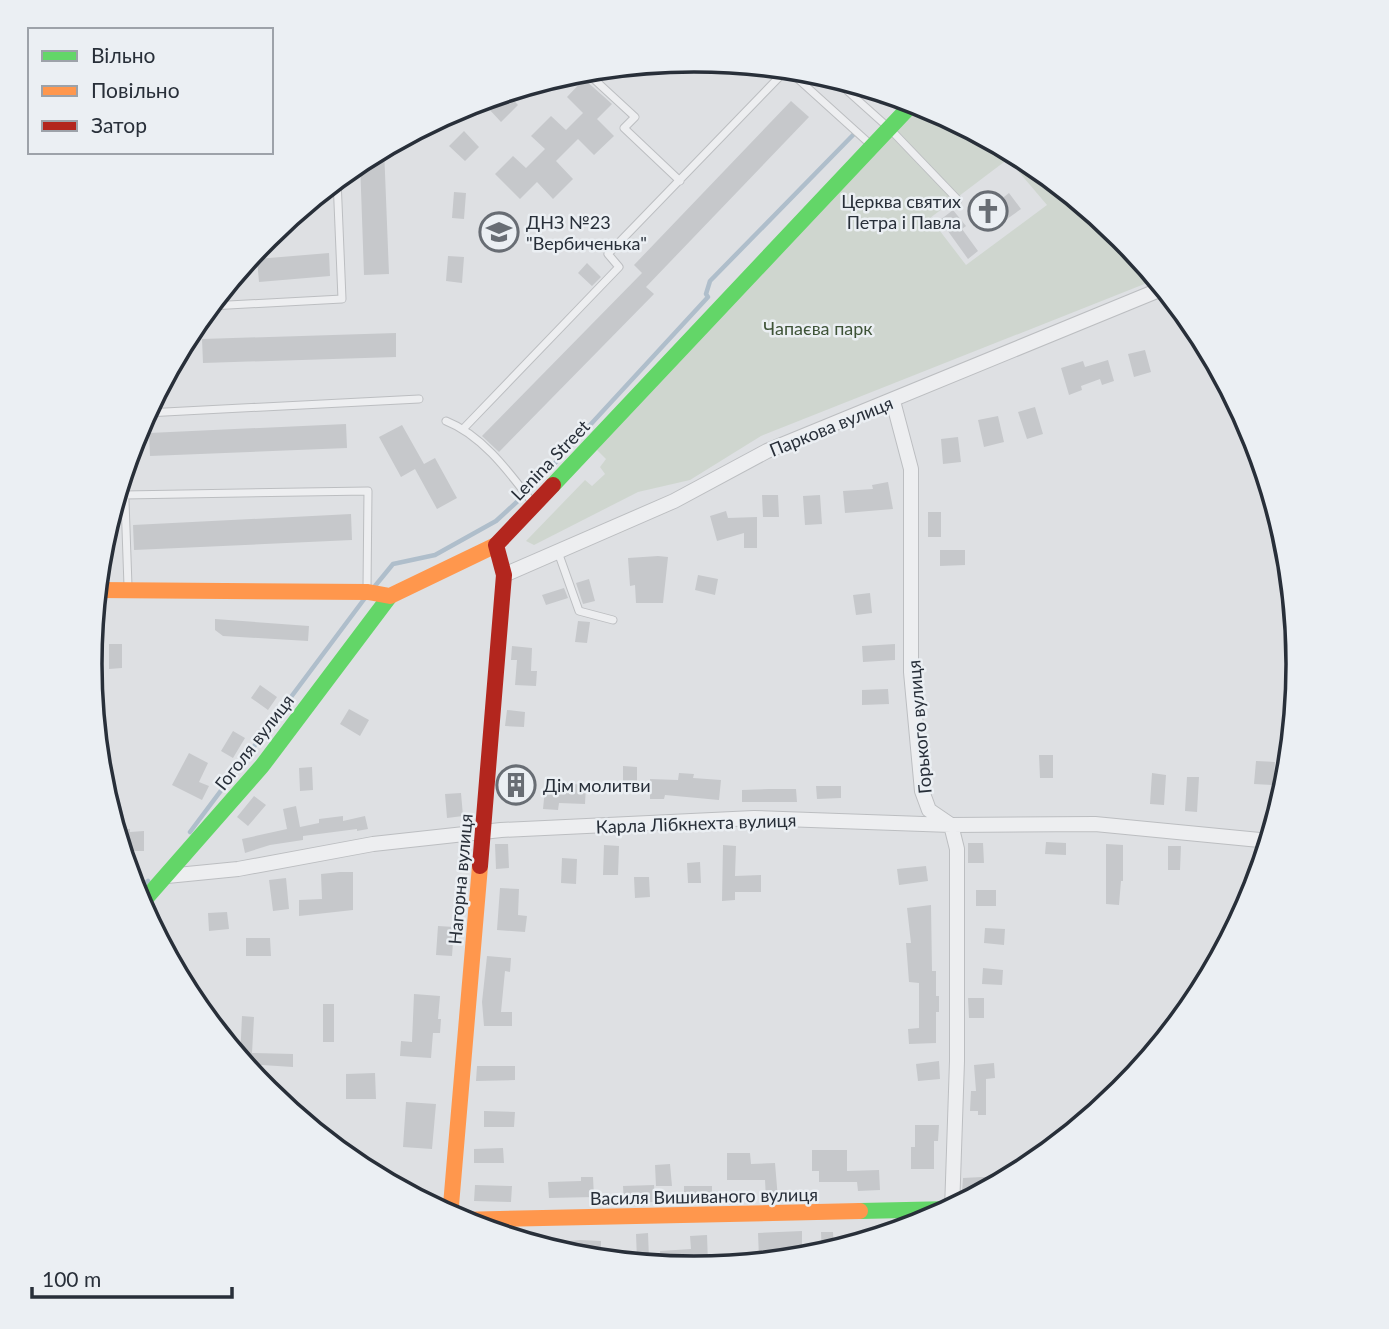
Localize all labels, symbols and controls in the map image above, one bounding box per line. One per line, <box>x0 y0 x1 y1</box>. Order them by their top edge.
legend <box>28 28 273 154</box>
text: Вільно <box>91 42 156 67</box>
text: Повільно <box>91 77 180 102</box>
text: Затор <box>91 112 147 137</box>
place label: Церква святих Петра і Павла <box>841 190 961 233</box>
church icon: Церква святих Петра і Павла <box>967 190 1009 232</box>
school or university icon: ДНЗ №23 "Вербиченька" <box>478 211 520 253</box>
place label: ДНЗ №23 "Вербиченька" <box>526 211 647 254</box>
park label: Чапаєва парк <box>763 317 873 339</box>
street label: Паркова вулиця <box>766 391 896 461</box>
street label: Lenina Street <box>506 415 594 505</box>
street label: Горького вулиця <box>902 659 936 795</box>
street label: Гоголя вулиця <box>210 690 298 794</box>
building icon: Дім молитви <box>495 764 537 806</box>
place label: Дім молитви <box>543 774 651 796</box>
street label: Карла Лібкнехта вулиця <box>595 809 797 837</box>
street label: Нагорна вулиця <box>443 813 477 945</box>
street label: Василя Вишиваного вулиця <box>590 1183 818 1209</box>
scale bar <box>32 1256 231 1300</box>
text: 100 m <box>42 1266 101 1291</box>

